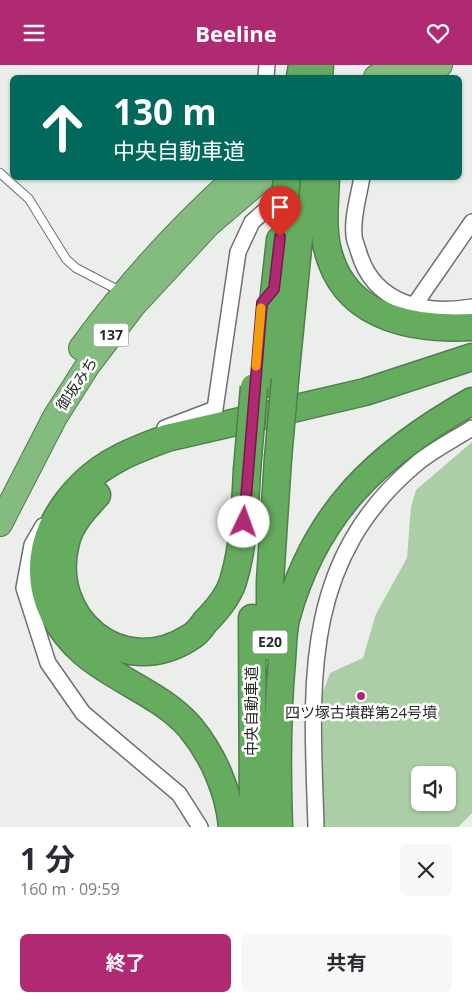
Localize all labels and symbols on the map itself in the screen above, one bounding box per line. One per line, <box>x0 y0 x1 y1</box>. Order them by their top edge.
pin <box>259 186 301 237</box>
road number: 137 <box>94 323 128 347</box>
street label: 御坂みち <box>51 353 101 414</box>
position arrow <box>217 495 269 547</box>
road number: E20 <box>252 631 288 653</box>
street label: 中央自動車道 <box>241 666 261 756</box>
marker: 四ツ塚古墳群第24号墳 <box>355 690 367 702</box>
place label: 四ツ塚古墳群第24号墳 <box>285 702 437 722</box>

